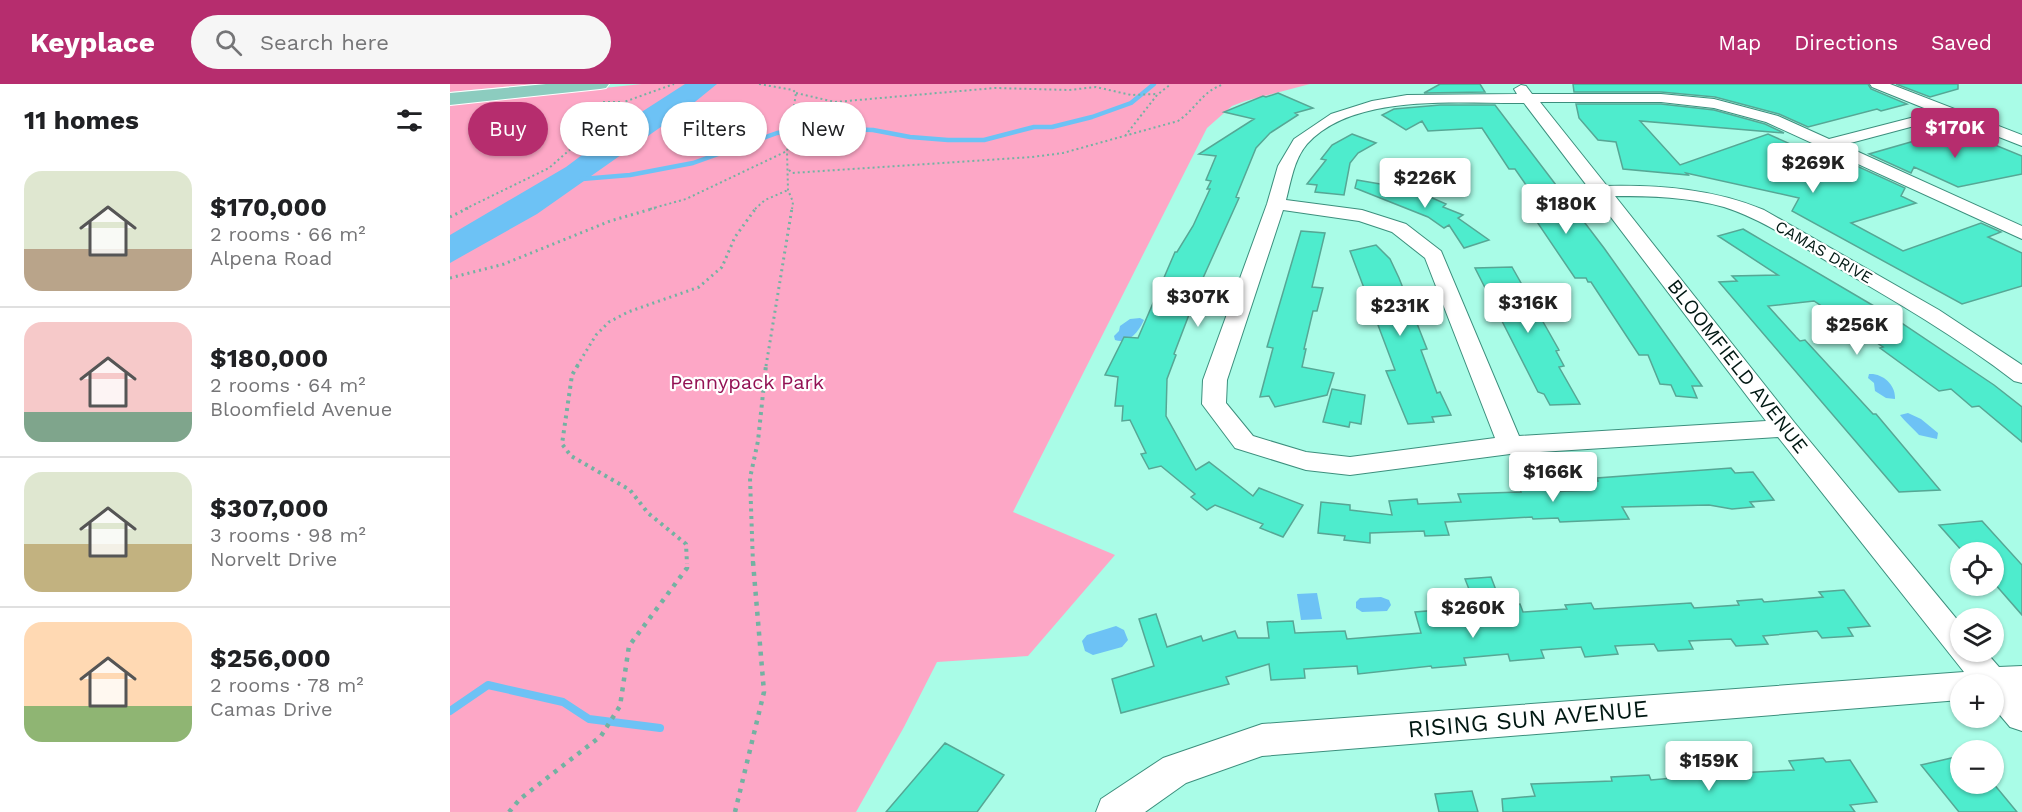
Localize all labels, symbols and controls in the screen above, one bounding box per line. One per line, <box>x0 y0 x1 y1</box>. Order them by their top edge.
search box <box>191 15 611 69</box>
text: Keyplace <box>30 26 155 59</box>
icon: search <box>212 26 245 59</box>
text: Search here <box>260 30 389 55</box>
text: Map <box>1718 30 1761 55</box>
text: Directions <box>1794 30 1898 55</box>
text: Saved <box>1931 30 1992 55</box>
chip: Buy <box>468 102 548 156</box>
chip: Rent <box>560 102 649 156</box>
chip: Filters <box>661 102 767 156</box>
chip: New <box>779 102 866 156</box>
icon: filters <box>393 104 426 137</box>
text: 11 homes <box>24 105 139 135</box>
pin: $170K <box>1913 108 1997 159</box>
text: $170K <box>1925 115 1985 139</box>
pin: $269K <box>1771 143 1855 194</box>
text: $269K <box>1781 150 1845 174</box>
pin: $226K <box>1383 158 1467 209</box>
text: $226K <box>1394 165 1456 189</box>
pin: $180K <box>1524 184 1608 235</box>
text: $180K <box>1536 191 1596 215</box>
text: $170,000 <box>210 192 327 222</box>
icon: home <box>72 195 144 267</box>
street label: CAMAS DRIVE <box>1772 217 1876 287</box>
text: 2 rooms · 66 m² <box>210 222 366 246</box>
text: Alpena Road <box>210 246 332 270</box>
street label: BLOOMFIELD AVENUE <box>1663 274 1813 458</box>
pin: $307K <box>1156 277 1240 328</box>
pin: $316K <box>1486 283 1570 334</box>
text: $307K <box>1166 284 1230 308</box>
pin: $231K <box>1358 286 1442 337</box>
text: $316K <box>1498 290 1558 314</box>
text: $231K <box>1370 293 1430 317</box>
pin: $256K <box>1815 305 1899 356</box>
text: $256K <box>1826 312 1888 336</box>
text: $180,000 <box>210 343 328 373</box>
icon: home <box>72 346 144 418</box>
park label: Pennypack Park <box>670 370 824 394</box>
text: 2 rooms · 64 m² <box>210 373 366 397</box>
text: Bloomfield Avenue <box>210 397 392 421</box>
pin: $166K <box>1511 452 1595 503</box>
text: $166K <box>1523 459 1583 483</box>
text: $307,000 <box>210 493 328 523</box>
icon: home <box>72 496 144 568</box>
text: 3 rooms · 98 m² <box>210 523 366 547</box>
map controls <box>1950 542 2004 794</box>
button: locate <box>1950 542 2004 596</box>
text: Norvelt Drive <box>210 547 337 571</box>
pin: $260K <box>1431 588 1515 639</box>
text: $260K <box>1441 595 1505 619</box>
button: layers <box>1950 608 2004 662</box>
text: $256,000 <box>210 643 331 673</box>
icon: home <box>72 646 144 718</box>
text: 2 rooms · 78 m² <box>210 673 364 697</box>
button: + <box>1950 674 2004 728</box>
street label: RISING SUN AVENUE <box>1407 695 1649 743</box>
text: Camas Drive <box>210 697 333 721</box>
button: − <box>1950 740 2004 794</box>
pin: $159K <box>1667 741 1751 792</box>
text: $159K <box>1679 748 1739 772</box>

